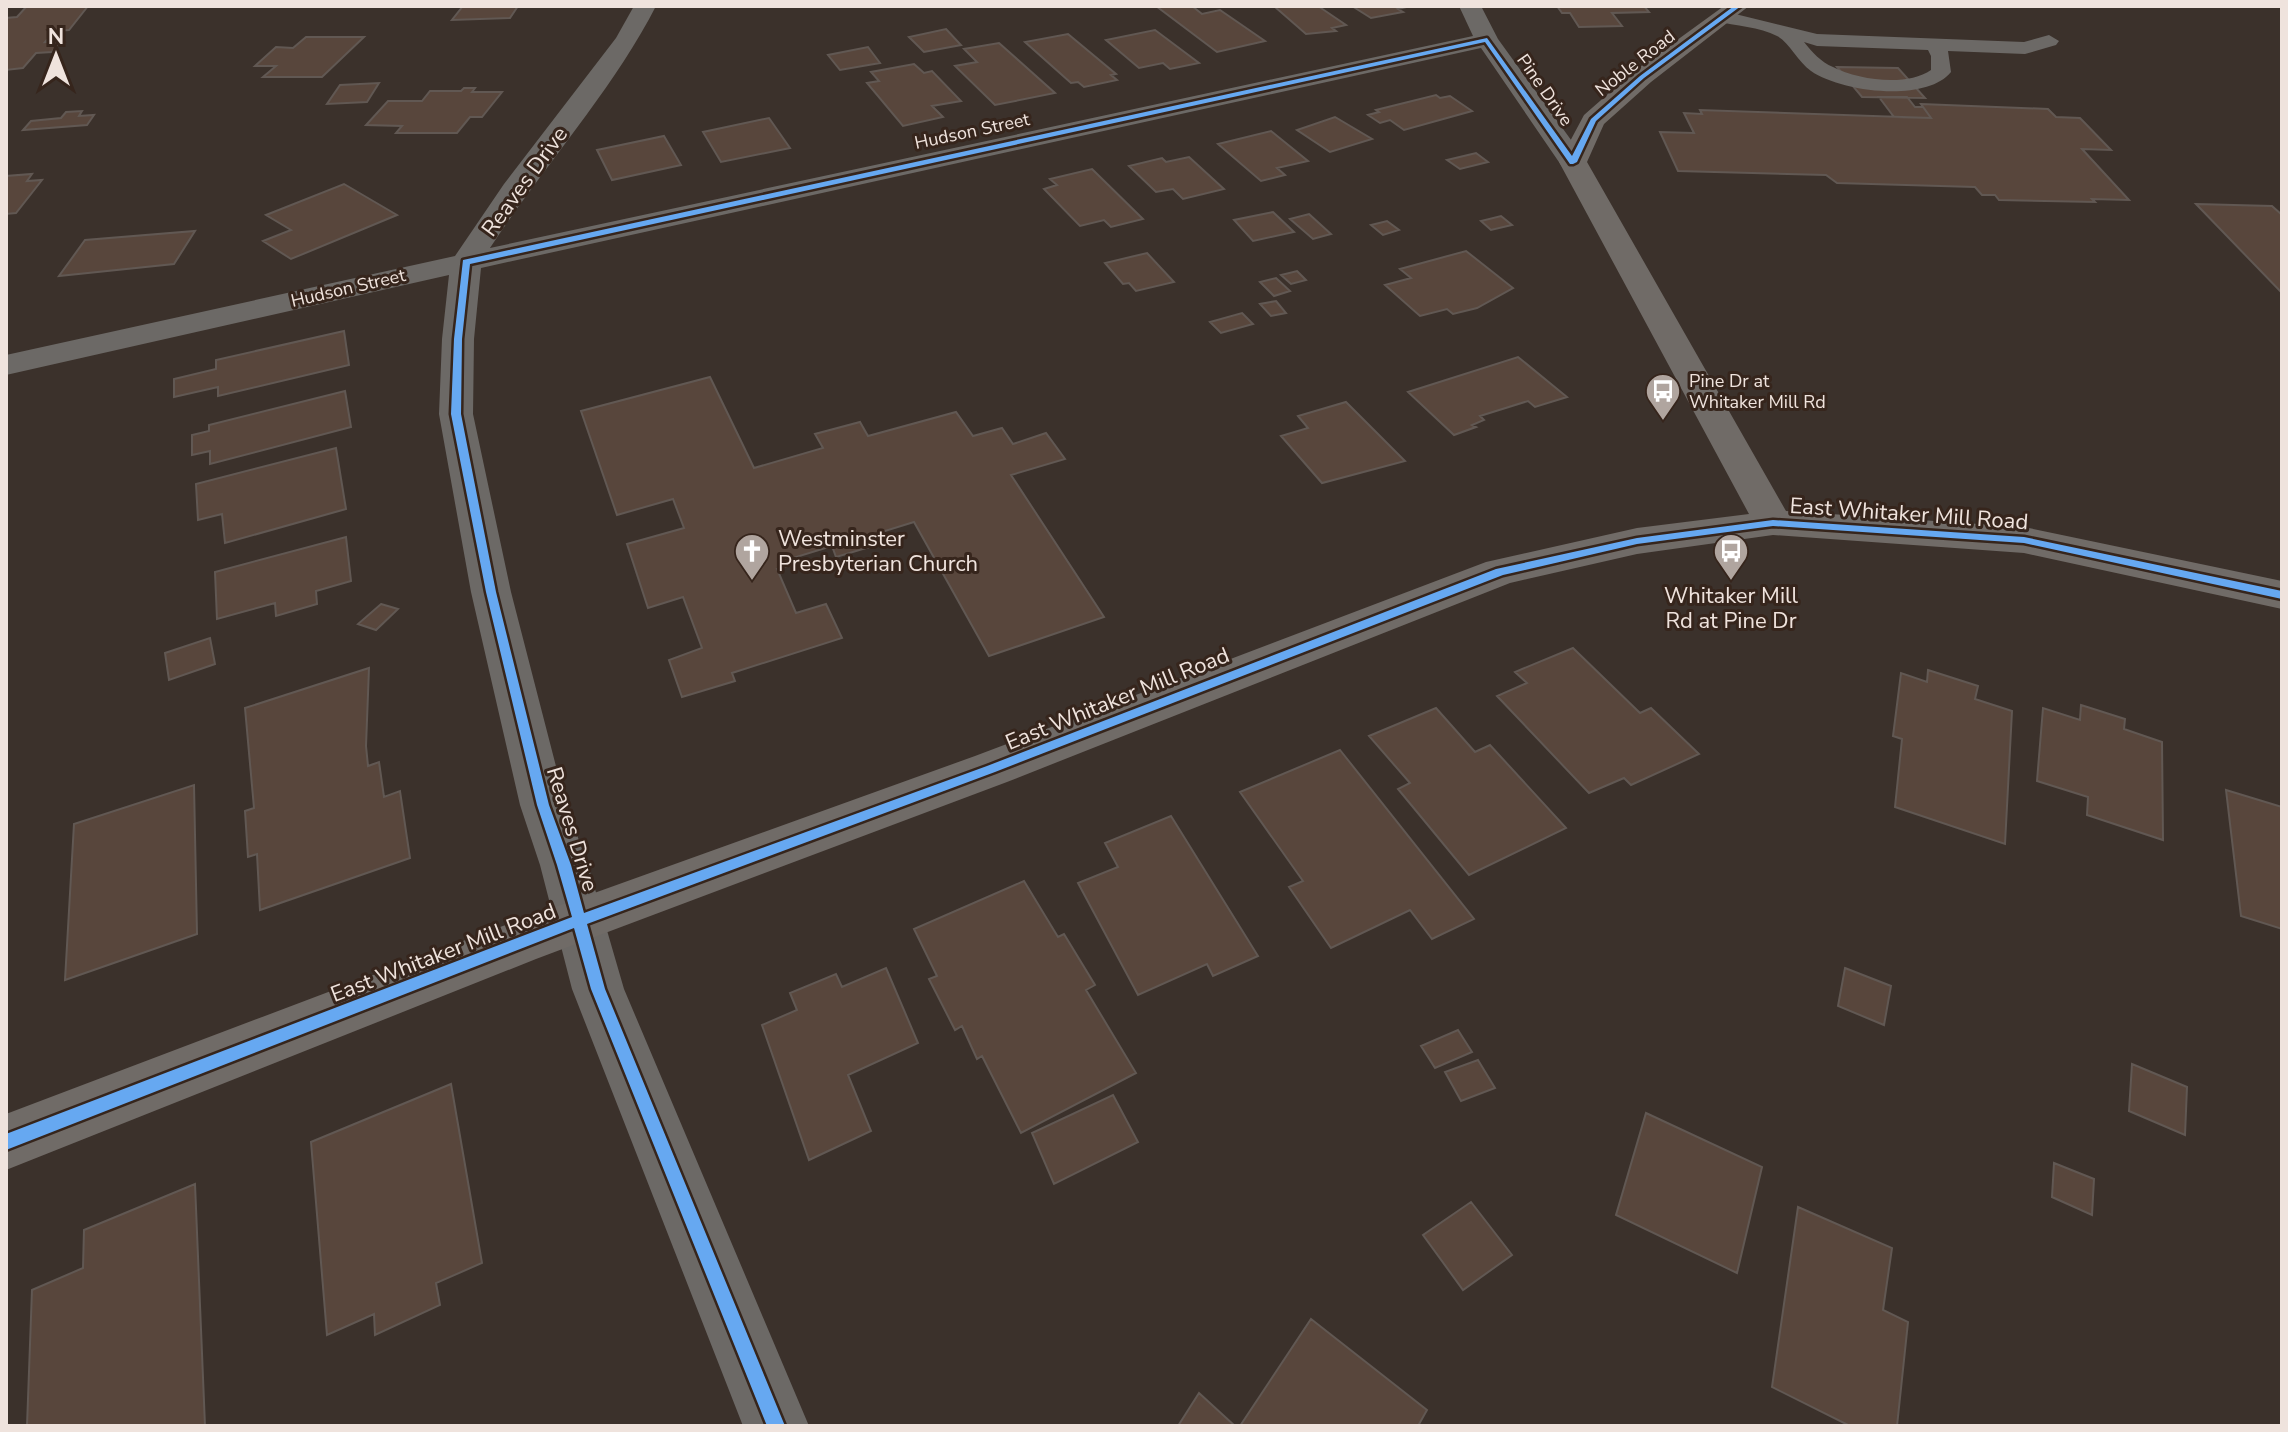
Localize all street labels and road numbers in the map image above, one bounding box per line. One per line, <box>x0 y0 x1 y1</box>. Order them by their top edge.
street label: Noble Road <box>1590 24 1680 102</box>
street label: Pine Drive <box>1511 49 1579 131</box>
street label: Hudson Street <box>912 107 1032 155</box>
street label: Reaves Drive <box>475 121 575 243</box>
street label: Hudson Street <box>288 263 408 313</box>
street label: East Whitaker Mill Road <box>1789 491 2029 537</box>
street label: East Whitaker Mill Road <box>1001 640 1234 758</box>
street label: Reaves Drive <box>539 763 605 895</box>
street label: East Whitaker Mill Road <box>326 896 560 1010</box>

